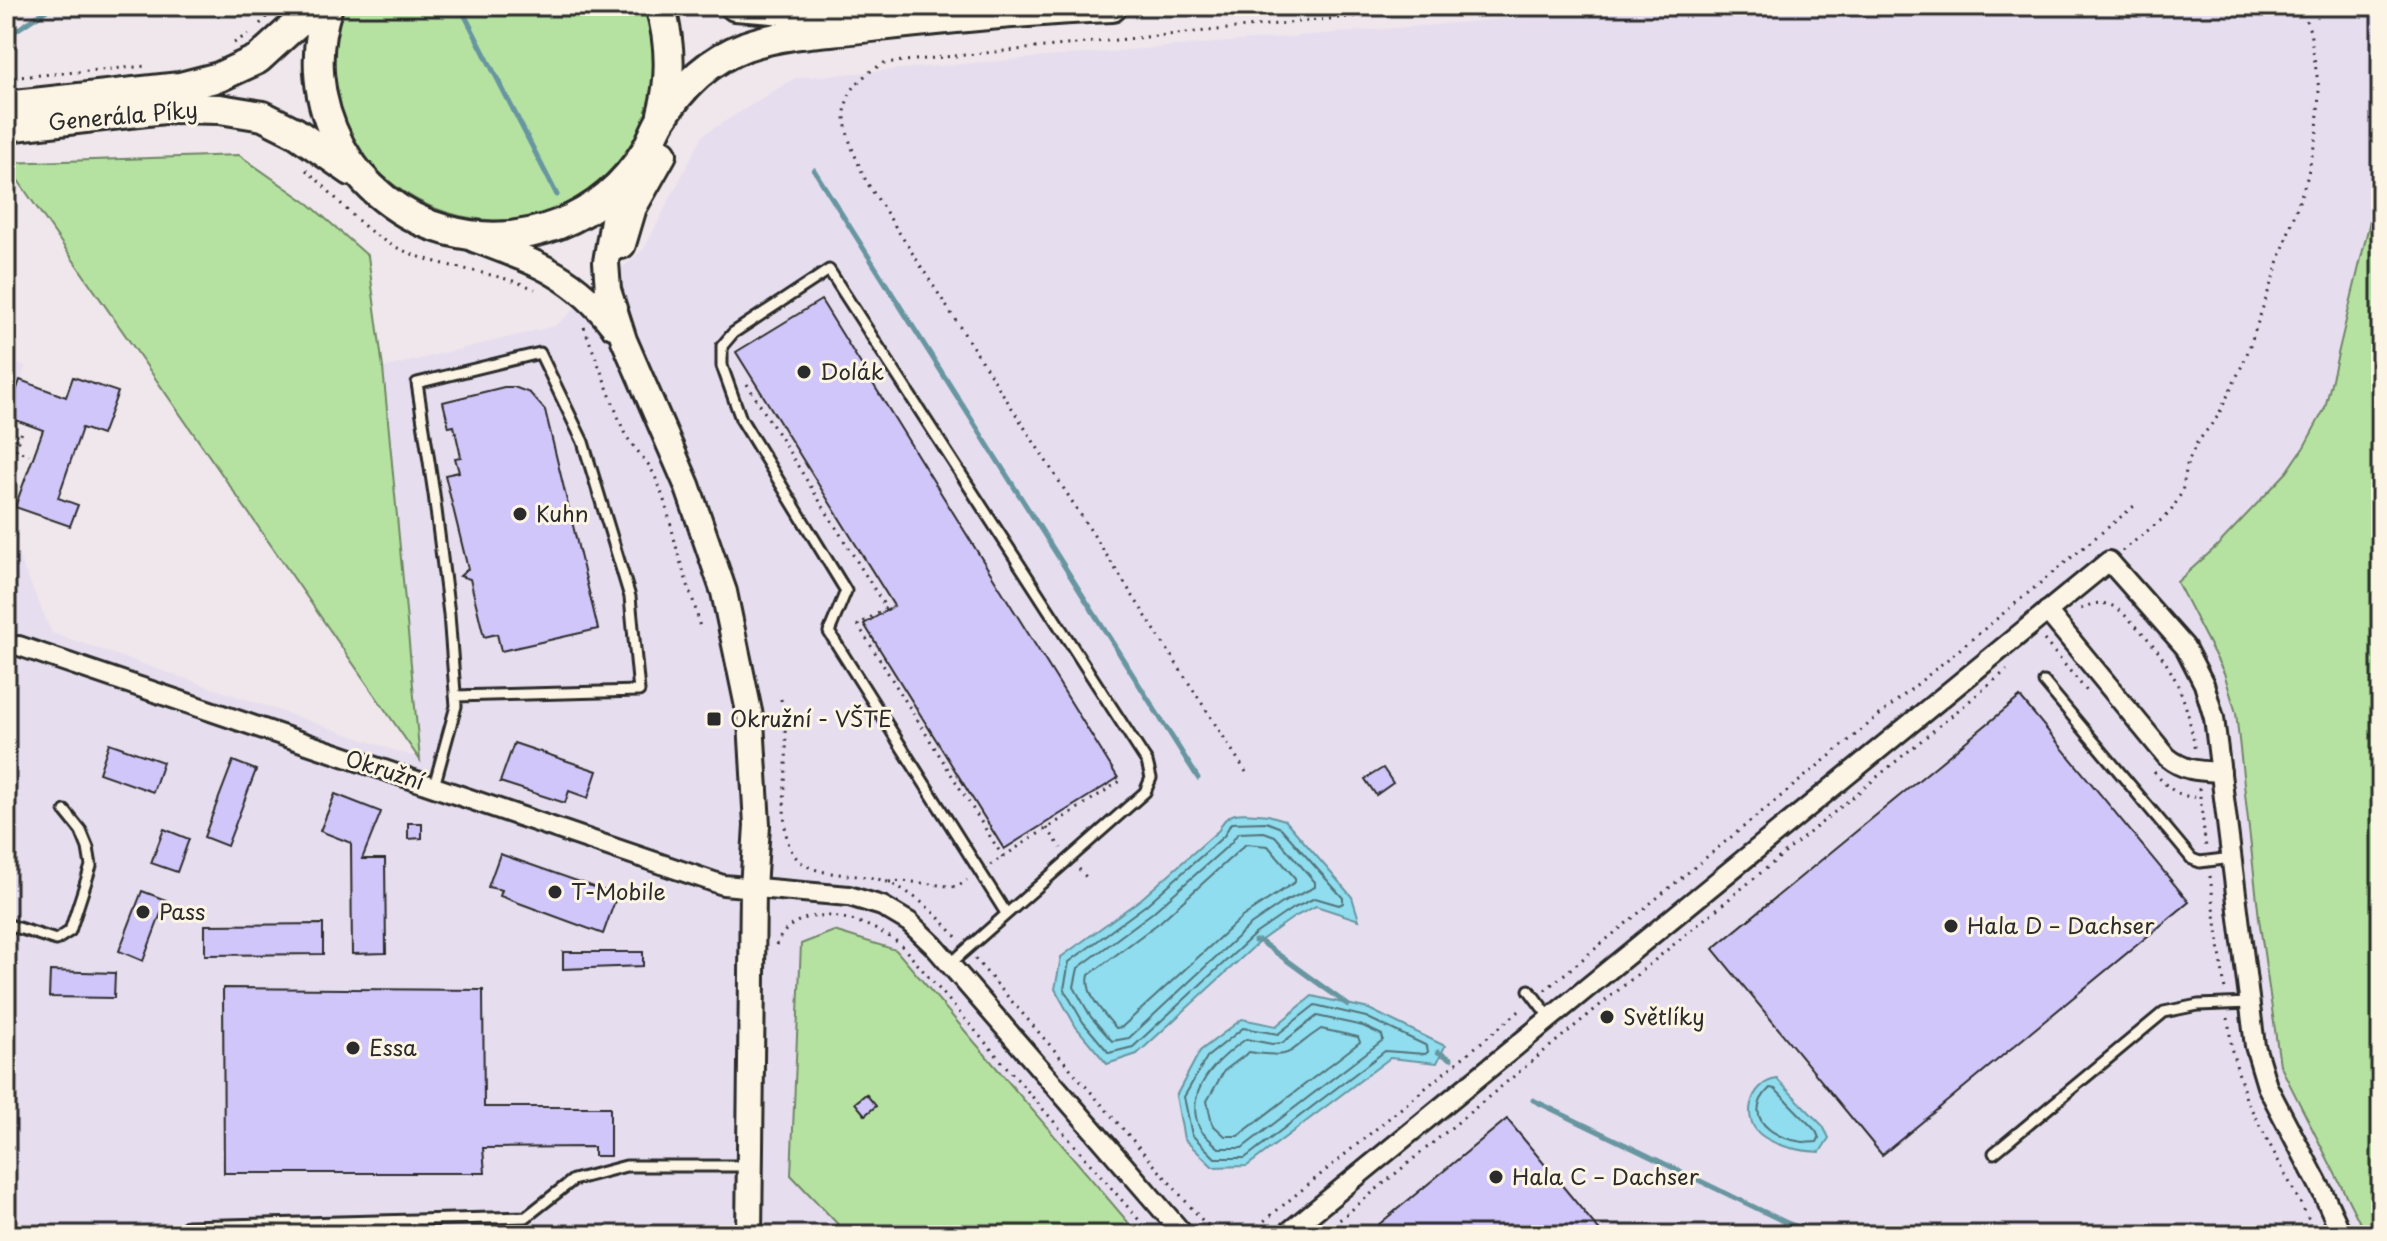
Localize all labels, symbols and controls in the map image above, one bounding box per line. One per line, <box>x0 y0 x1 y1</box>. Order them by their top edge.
street label: Generála Píky <box>47 92 199 137</box>
place label: Dolák <box>820 354 884 387</box>
marker: Dolák <box>795 363 813 381</box>
place label: Kuhn <box>536 496 589 529</box>
marker: Kuhn <box>511 505 529 523</box>
place label: Okružní - VŠTE <box>730 701 892 734</box>
marker: Okružní - VŠTE <box>705 710 723 728</box>
street label: Okružní <box>342 740 430 797</box>
place label: T-Mobile <box>571 874 666 907</box>
marker: T-Mobile <box>546 883 564 901</box>
place label: Pass <box>159 894 205 927</box>
marker: Pass <box>134 903 152 921</box>
place label: Hala D – Dachser <box>1967 908 2155 941</box>
marker: Hala D – Dachser <box>1942 917 1960 935</box>
place label: Světlíky <box>1623 999 1705 1032</box>
marker: Světlíky <box>1598 1008 1616 1026</box>
place label: Essa <box>369 1030 417 1063</box>
marker: Essa <box>344 1039 362 1057</box>
place label: Hala C – Dachser <box>1512 1159 1700 1192</box>
marker: Hala C – Dachser <box>1487 1168 1505 1186</box>

